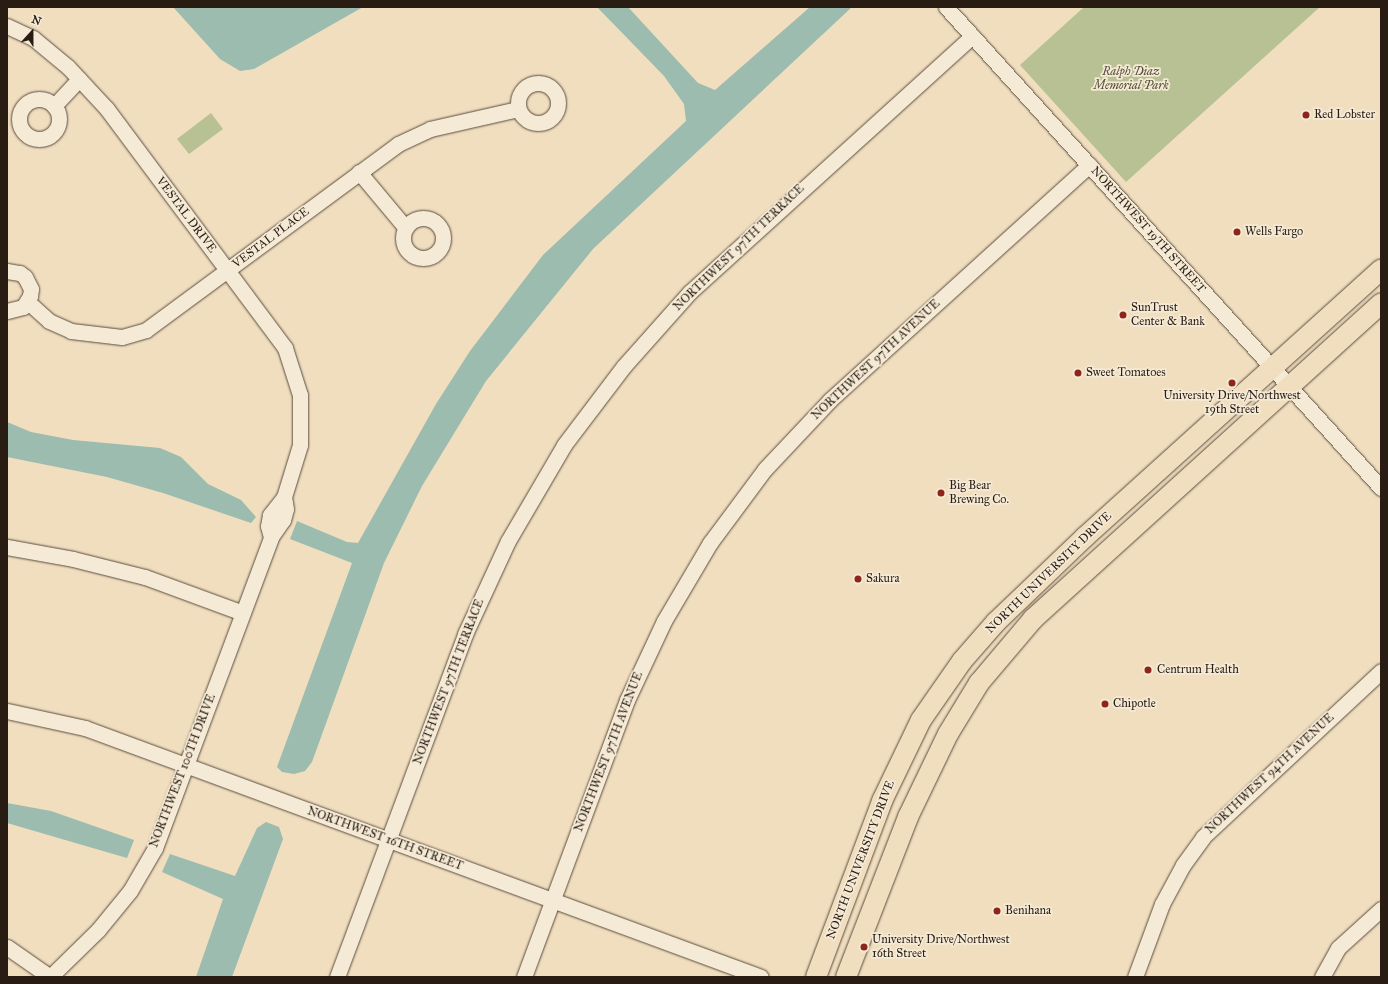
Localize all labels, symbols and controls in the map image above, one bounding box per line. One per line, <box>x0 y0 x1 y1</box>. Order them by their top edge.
north arrow <box>12 12 52 52</box>
text: N <box>30 13 43 28</box>
park label: Ralph Diaz Memorial Park <box>1093 65 1169 93</box>
place label: Red Lobster <box>1314 108 1375 122</box>
marker: Red Lobster <box>1301 110 1311 120</box>
street label: NORTHWEST 19TH STREET <box>1087 164 1209 296</box>
street label: VESTAL DRIVE <box>153 174 219 256</box>
street label: NORTHWEST 97TH TERRACE <box>671 182 807 314</box>
street label: VESTAL PLACE <box>230 205 312 271</box>
place label: Wells Fargo <box>1245 225 1303 239</box>
marker: Wells Fargo <box>1232 227 1242 237</box>
street label: NORTHWEST 97TH AVENUE <box>809 297 943 423</box>
place label: SunTrust Center & Bank <box>1131 301 1205 329</box>
marker: SunTrust Center & Bank <box>1118 310 1128 320</box>
place label: Sweet Tomatoes <box>1086 366 1166 380</box>
marker: Sweet Tomatoes <box>1073 368 1083 378</box>
marker: University Drive/Northwest 19th Street <box>1227 378 1237 388</box>
place label: University Drive/Northwest 19th Street <box>1163 389 1301 417</box>
place label: Big Bear Brewing Co. <box>949 479 1009 507</box>
marker: Big Bear Brewing Co. <box>936 488 946 498</box>
street label: NORTH UNIVERSITY DRIVE <box>983 509 1115 637</box>
place label: Sakura <box>866 572 900 586</box>
marker: Sakura <box>853 574 863 584</box>
street label: NORTHWEST 97TH TERRACE <box>411 597 487 767</box>
place label: Centrum Health <box>1157 663 1239 677</box>
marker: Centrum Health <box>1142 664 1154 676</box>
street label: NORTHWEST 97TH AVENUE <box>572 670 646 834</box>
street label: NORTHWEST 100TH DRIVE <box>147 692 219 850</box>
place label: Chipotle <box>1113 697 1156 711</box>
marker: Chipotle <box>1100 699 1110 709</box>
street label: NORTHWEST 94TH AVENUE <box>1203 711 1337 837</box>
street label: NORTH UNIVERSITY DRIVE <box>824 779 898 941</box>
street label: NORTHWEST 16TH STREET <box>305 804 465 874</box>
place label: Benihana <box>1005 904 1051 918</box>
marker: Benihana <box>992 906 1002 916</box>
place label: University Drive/Northwest 16th Street <box>872 933 1010 961</box>
marker: University Drive/Northwest 16th Street <box>859 942 869 952</box>

